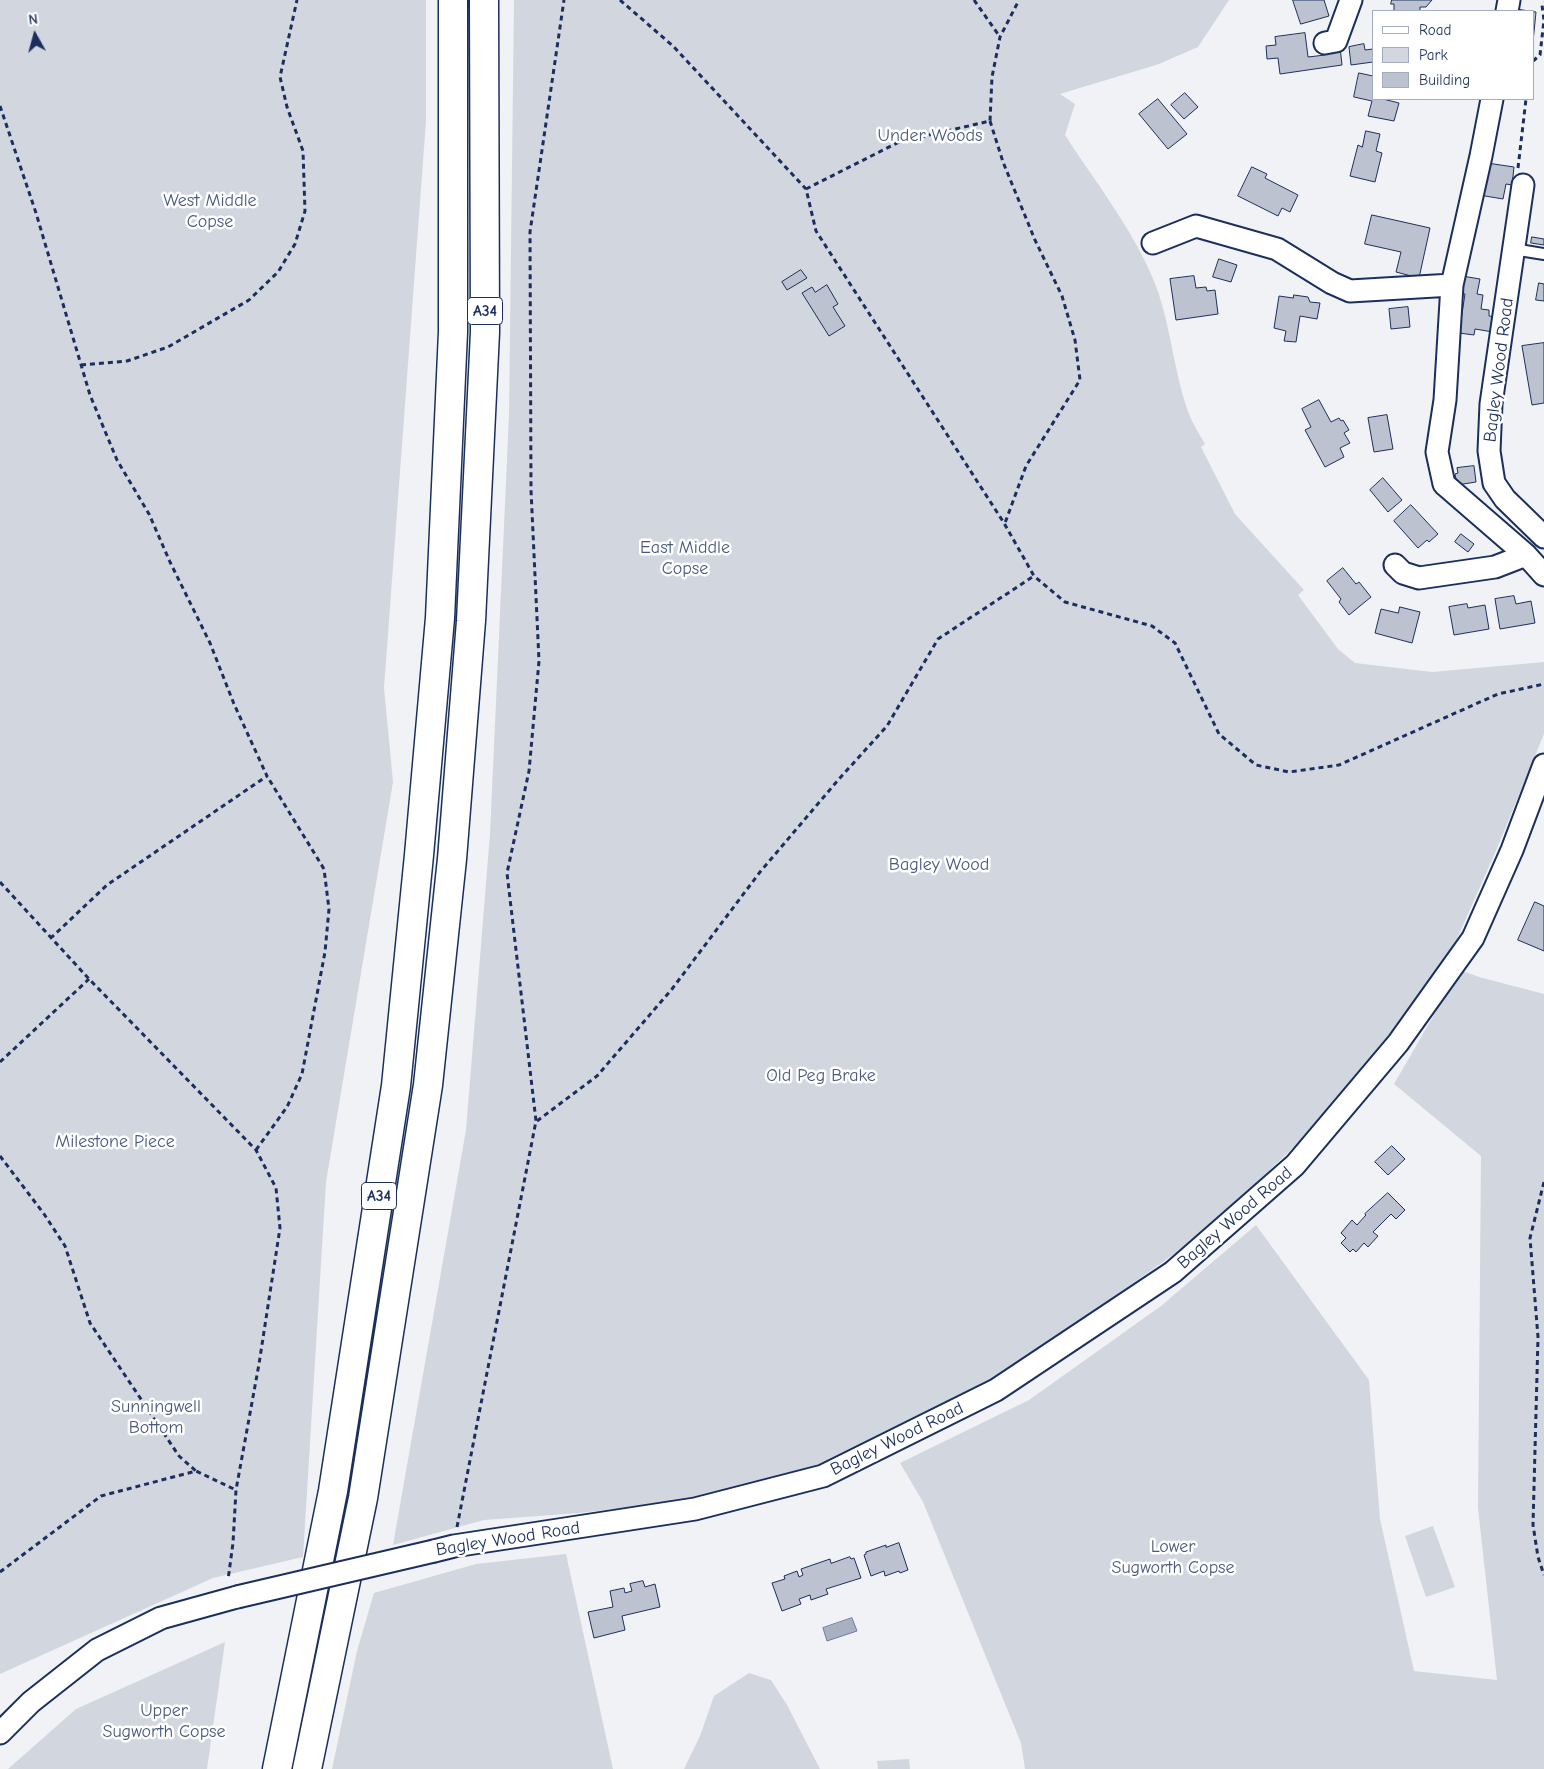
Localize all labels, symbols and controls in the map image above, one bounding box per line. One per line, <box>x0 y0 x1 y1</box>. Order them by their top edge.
north arrow <box>10 10 60 60</box>
legend <box>1372 10 1534 100</box>
text: N <box>28 11 39 29</box>
text: Road <box>1419 21 1451 39</box>
text: Park <box>1419 46 1448 64</box>
text: Building <box>1419 71 1470 89</box>
park label: Under Woods <box>877 125 983 147</box>
park label: West Middle Copse <box>163 190 257 232</box>
street label: Bagley Wood Road <box>1479 297 1519 443</box>
road number: A34 <box>468 298 502 324</box>
park label: East Middle Copse <box>640 537 730 580</box>
park label: Bagley Wood <box>889 854 989 876</box>
park label: Old Peg Brake <box>766 1065 876 1087</box>
park label: Milestone Piece <box>55 1131 175 1153</box>
street label: Bagley Wood Road <box>1173 1162 1297 1274</box>
road number: A34 <box>362 1182 396 1210</box>
park label: Sunningwell Bottom <box>111 1396 201 1438</box>
street label: Bagley Wood Road <box>827 1397 967 1481</box>
street label: Bagley Wood Road <box>435 1517 581 1561</box>
park label: Lower Sugworth Copse <box>1111 1536 1235 1578</box>
park label: Upper Sugworth Copse <box>102 1700 226 1742</box>

